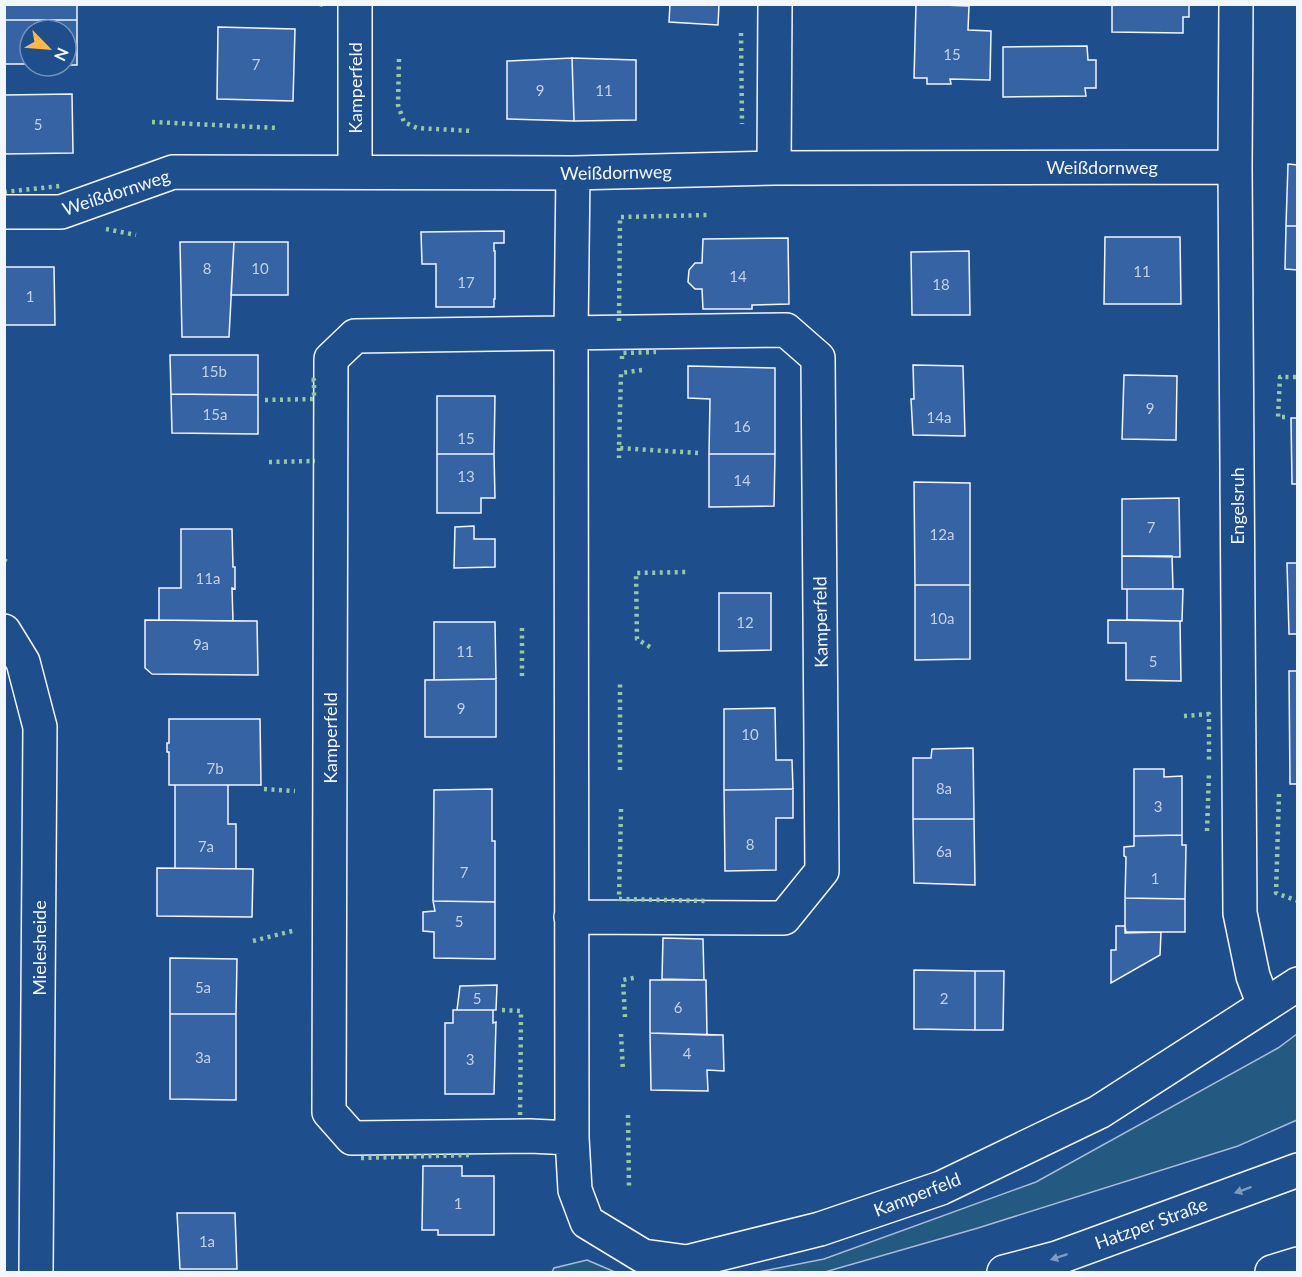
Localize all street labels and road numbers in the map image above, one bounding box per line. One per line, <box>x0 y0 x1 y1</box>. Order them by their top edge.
street label: Kamperfeld <box>344 42 366 134</box>
street label: Weißdornweg <box>1046 156 1158 178</box>
street label: Weißdornweg <box>560 160 672 184</box>
street label: Weißdornweg <box>60 164 172 220</box>
street label: Engelsruh <box>1226 467 1248 545</box>
street label: Kamperfeld <box>808 576 832 668</box>
street label: Kamperfeld <box>319 692 341 784</box>
street label: Mielesheide <box>28 900 50 996</box>
street label: Kamperfeld <box>870 1167 964 1221</box>
street label: Hatzper Straße <box>1092 1192 1210 1254</box>

